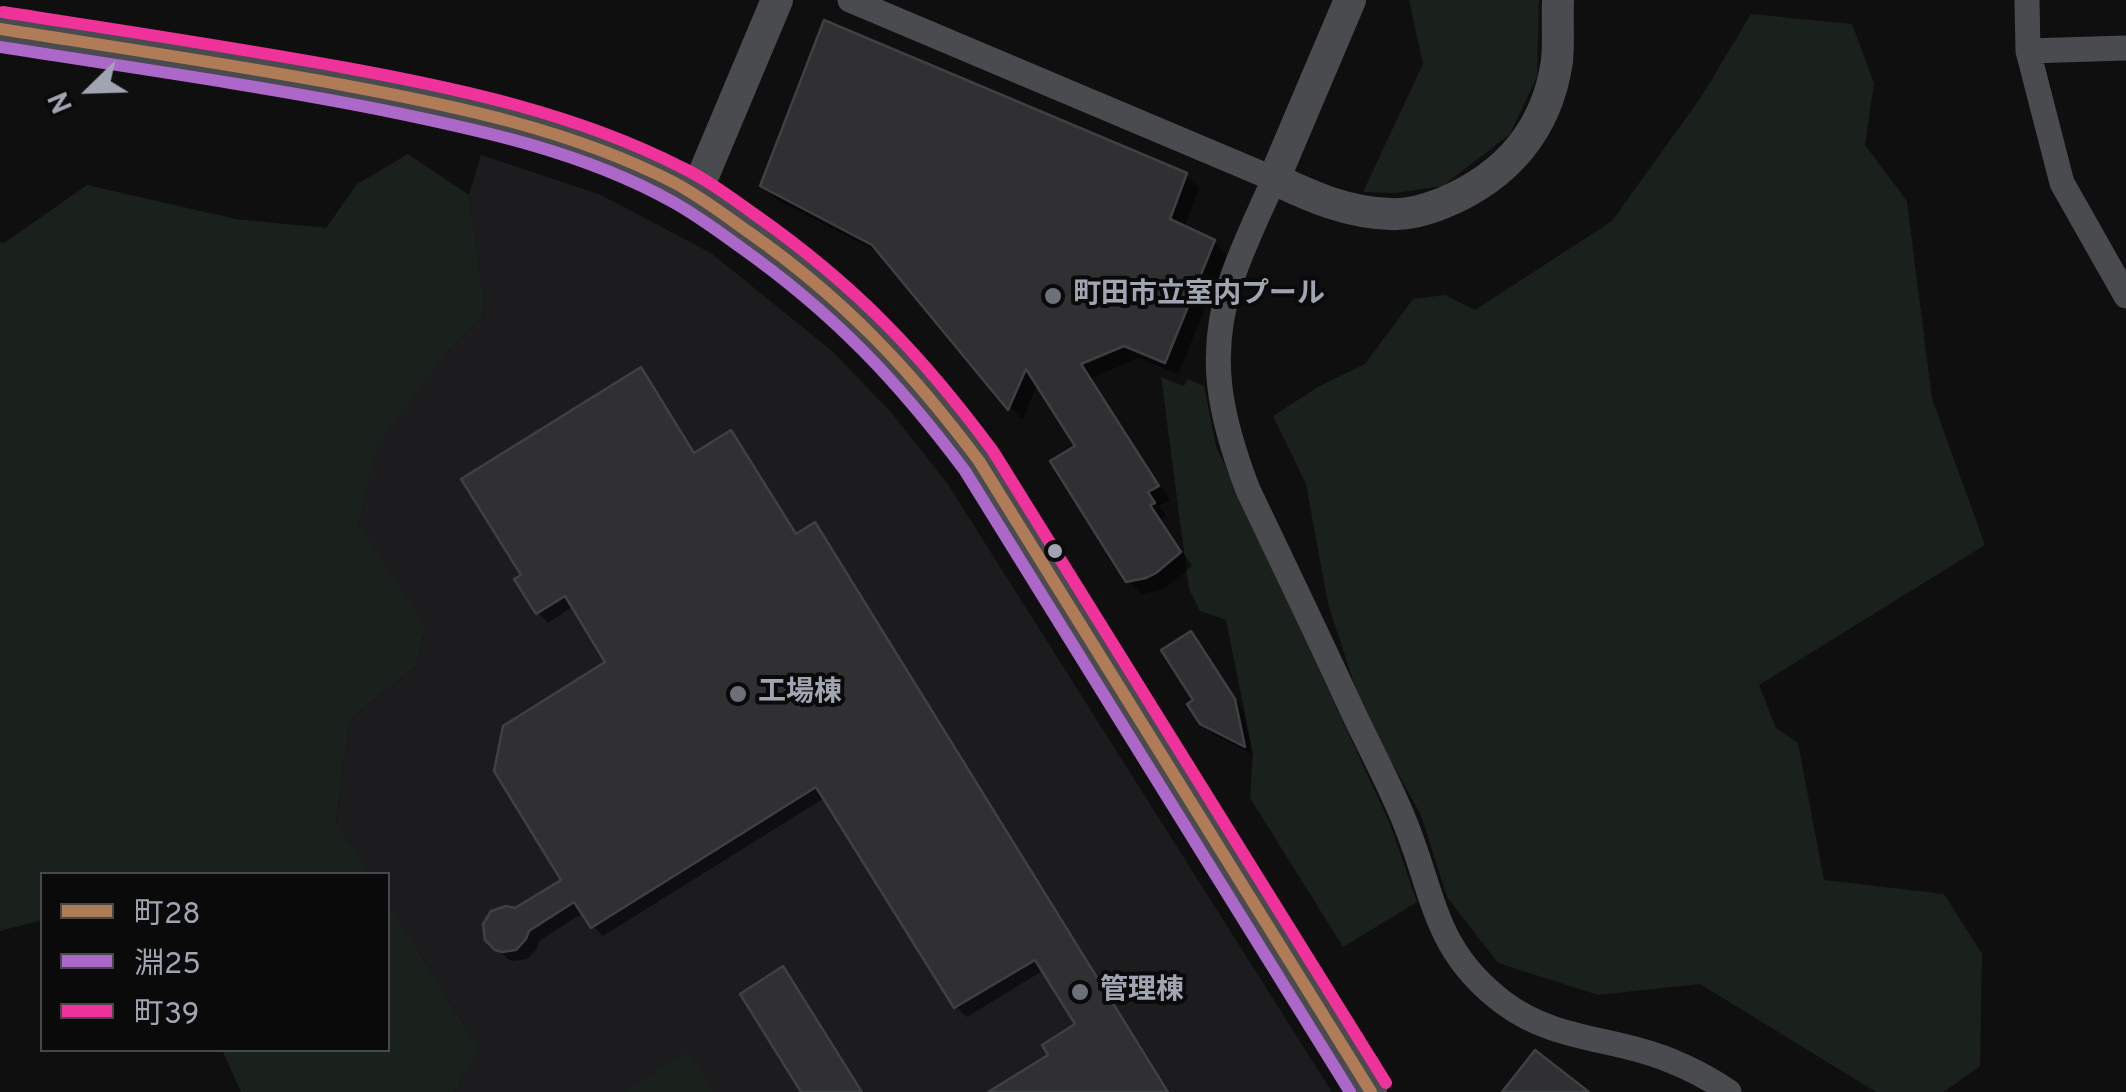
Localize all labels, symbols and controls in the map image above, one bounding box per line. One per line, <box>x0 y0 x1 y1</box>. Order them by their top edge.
north arrow <box>40 40 140 140</box>
text: N <box>42 85 83 118</box>
place label: 町田市立室内プール <box>1073 279 1325 313</box>
marker: 町田市立室内プール <box>1042 285 1064 307</box>
unlabelled marker <box>1045 541 1065 561</box>
place label: 工場棟 <box>758 677 842 711</box>
marker: 工場棟 <box>727 683 749 705</box>
legend <box>40 872 390 1052</box>
text: 町28 <box>134 897 201 934</box>
text: 淵25 <box>134 947 201 984</box>
place label: 管理棟 <box>1100 975 1184 1009</box>
marker: 管理棟 <box>1069 981 1091 1003</box>
text: 町39 <box>134 997 199 1034</box>

